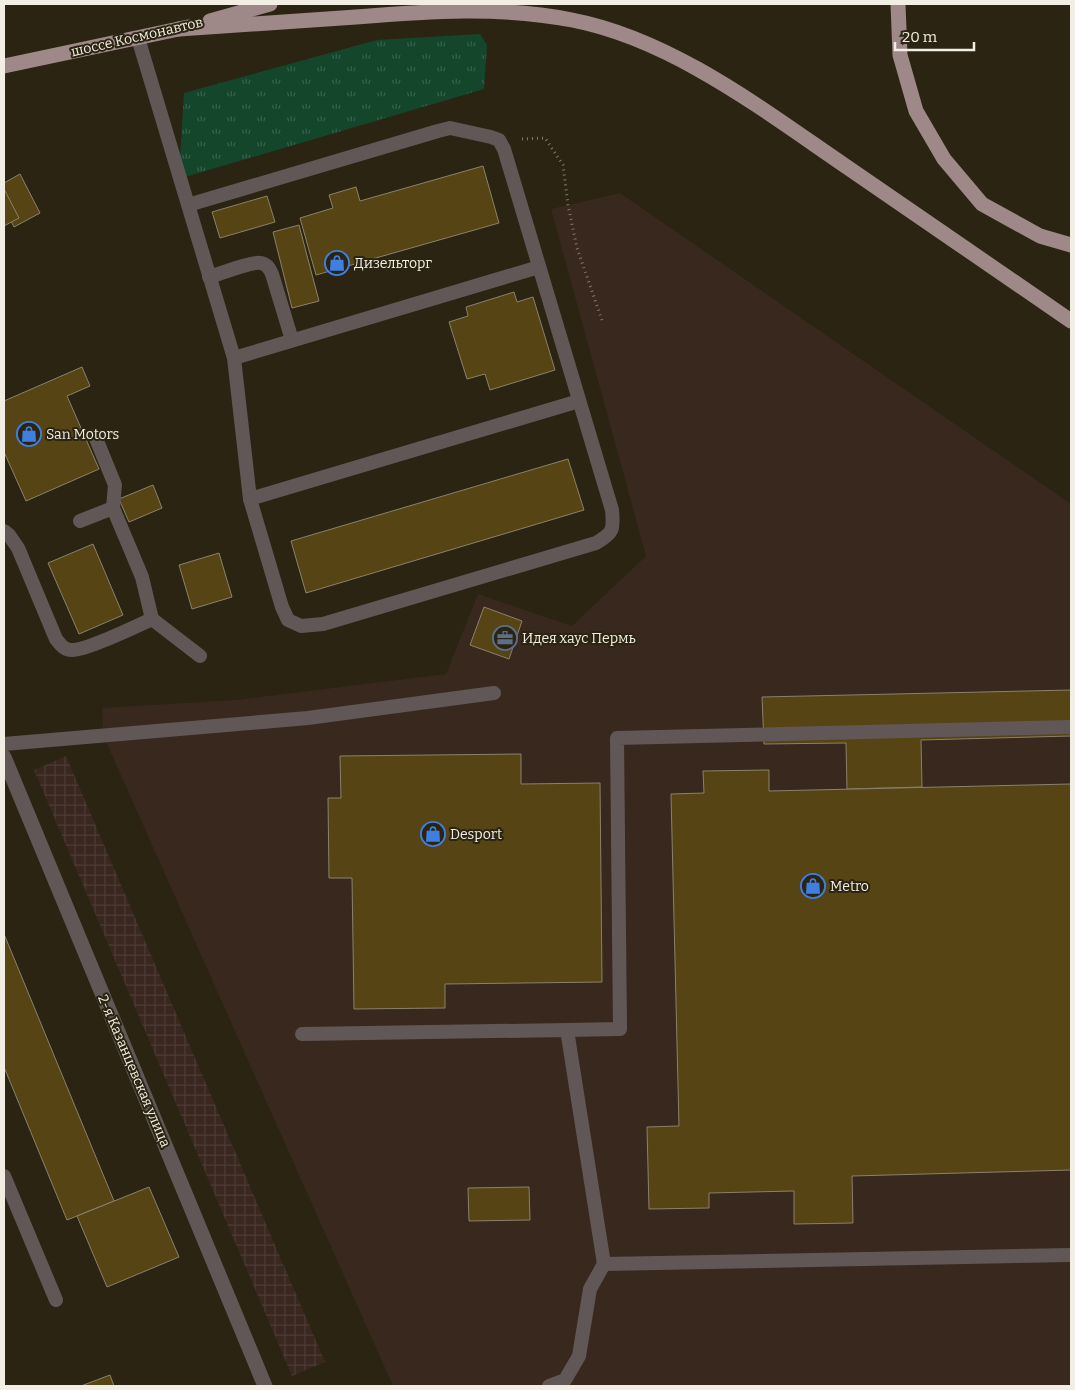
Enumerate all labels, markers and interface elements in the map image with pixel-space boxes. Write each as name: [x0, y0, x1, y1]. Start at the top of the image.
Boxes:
street label: шоссе Космонавтов: [69, 14, 205, 60]
scale bar: [895, 20, 974, 52]
text: 20 m: [902, 28, 938, 46]
shop icon: Дизельторг: [324, 250, 350, 276]
place label: Дизельторг: [354, 255, 432, 272]
shop icon: San Motors: [16, 421, 42, 447]
place label: San Motors: [46, 426, 119, 443]
office icon: Идея хаус Пермь: [492, 625, 518, 651]
place label: Идея хаус Пермь: [522, 630, 636, 647]
shop icon: Desport: [420, 821, 446, 847]
place label: Desport: [450, 826, 502, 843]
shop icon: Metro: [800, 873, 826, 899]
place label: Metro: [830, 878, 869, 895]
street label: 2-я Казанцевская улица: [94, 992, 174, 1150]

